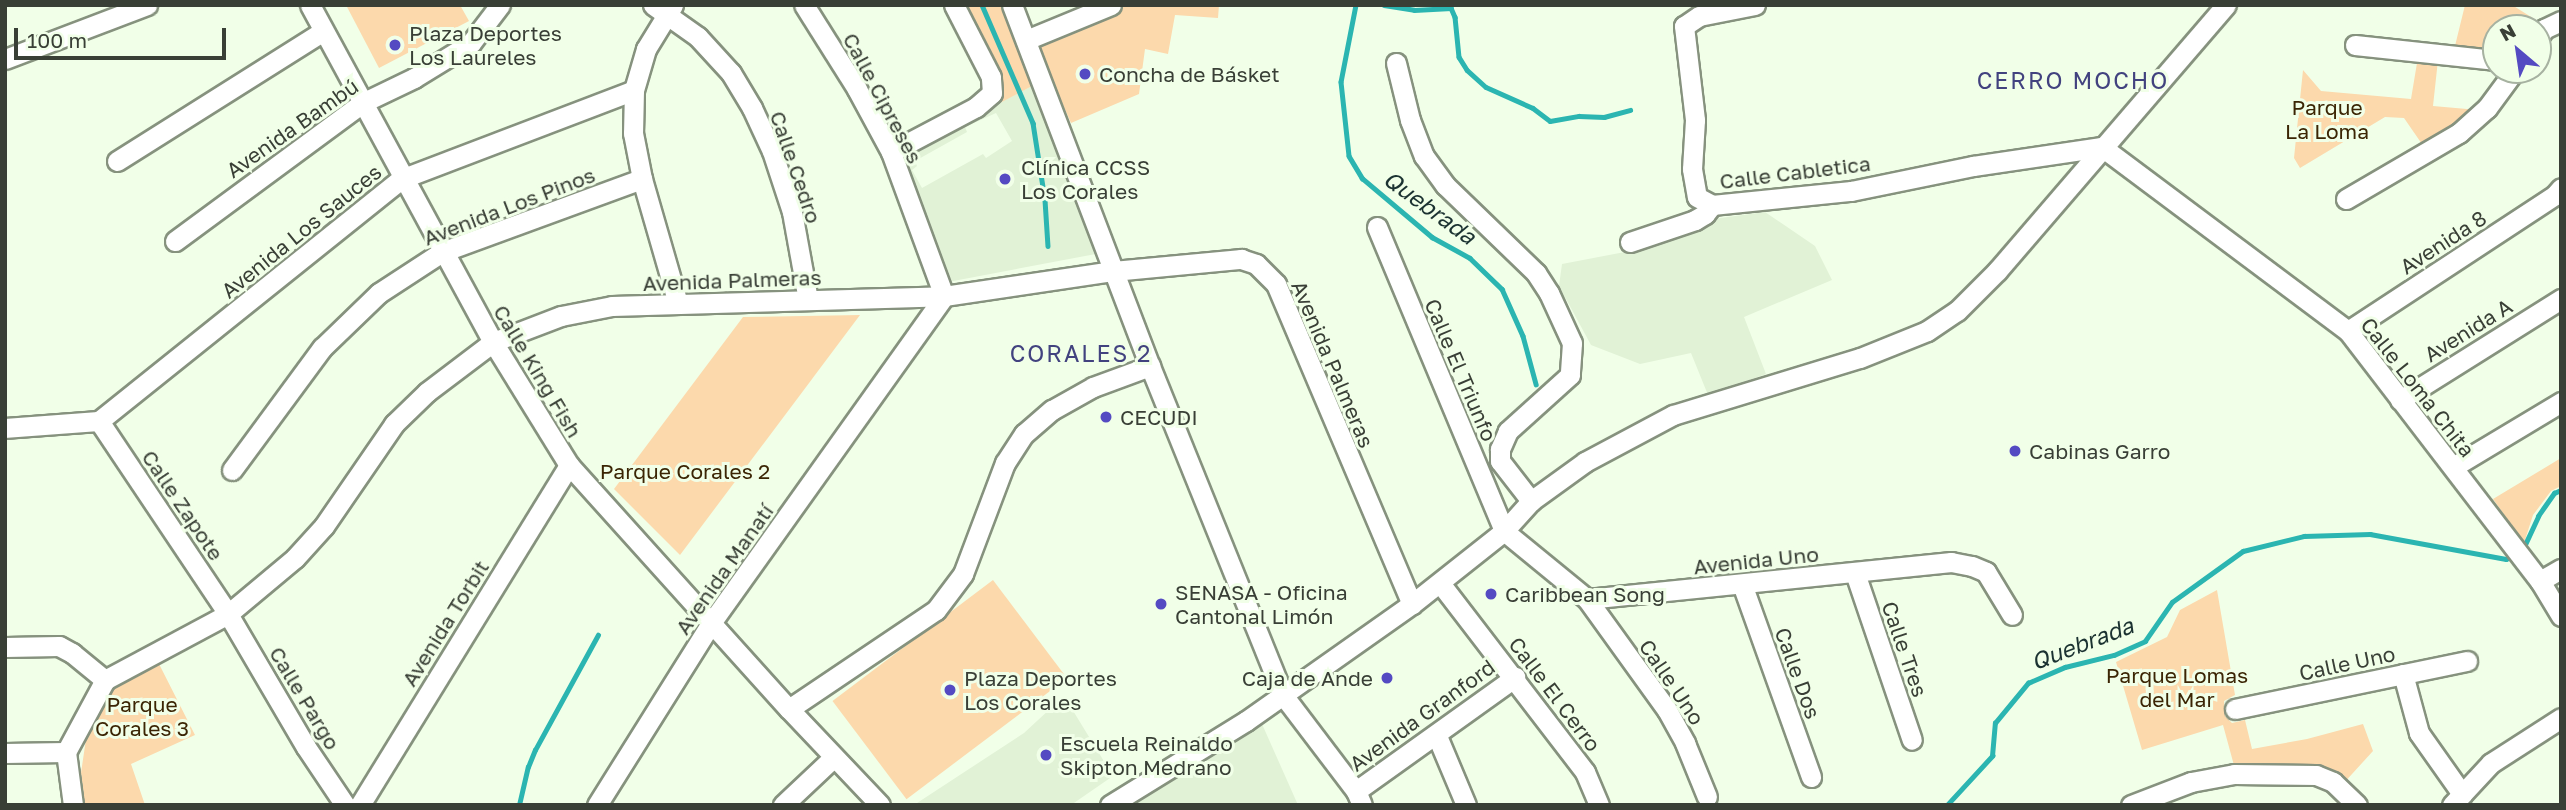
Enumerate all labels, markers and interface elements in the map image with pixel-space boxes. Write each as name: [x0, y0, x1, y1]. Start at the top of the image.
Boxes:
scale bar: [18, 14, 229, 58]
north arrow: [2482, 14, 2552, 84]
text: N: [2496, 18, 2519, 46]
place label: Plaza Deportes Los Laureles: [409, 20, 562, 70]
text: 100 m: [27, 27, 87, 53]
street label: Calle Cipreses: [838, 28, 928, 168]
marker: Plaza Deportes Los Laureles: [387, 37, 403, 53]
place label: Concha de Básket: [1099, 61, 1280, 87]
marker: Concha de Básket: [1077, 66, 1093, 82]
district label: CERRO MOCHO: [1978, 66, 2168, 94]
street label: Avenida Bambú: [221, 73, 363, 183]
park label: Parque La Loma: [2285, 94, 2369, 144]
street label: Calle Cedro: [765, 108, 827, 226]
street label: Calle Cabletica: [1718, 150, 1872, 194]
place label: Clínica CCSS Los Corales: [1021, 154, 1150, 204]
street label: Avenida Los Sauces: [216, 159, 386, 303]
street label: Avenida Los Pinos: [420, 162, 598, 250]
water label: Quebrada: [1378, 164, 1482, 250]
marker: Clínica CCSS Los Corales: [995, 169, 1015, 189]
street label: Avenida 8: [2395, 205, 2491, 279]
street label: Avenida Palmeras: [642, 264, 822, 296]
street label: Avenida Palmeras: [1286, 277, 1380, 451]
street label: Avenida A: [2419, 293, 2517, 367]
street label: Calle El Triunfo: [1420, 295, 1502, 445]
street label: Calle King Fish: [489, 300, 587, 442]
street label: Calle Loma Chita: [2356, 312, 2480, 462]
district label: CORALES 2: [1011, 339, 1151, 367]
place label: CECUDI: [1120, 404, 1198, 430]
marker: CECUDI: [1098, 409, 1114, 425]
place label: Cabinas Garro: [2029, 438, 2170, 464]
marker: Cabinas Garro: [2007, 443, 2023, 459]
street label: Calle Zapote: [137, 445, 229, 565]
park label: Parque Corales 2: [600, 458, 770, 484]
street label: Avenida Manatí: [670, 499, 778, 639]
street label: Avenida Uno: [1692, 541, 1820, 579]
street label: Avenida Torbit: [396, 555, 494, 691]
place label: SENASA - Oficina Cantonal Limón: [1175, 579, 1348, 629]
place label: Caribbean Song: [1505, 581, 1665, 607]
marker: Caribbean Song: [1483, 586, 1499, 602]
marker: SENASA - Oficina Cantonal Limón: [1153, 596, 1169, 612]
street label: Calle Tres: [1877, 598, 1933, 700]
water label: Quebrada: [2027, 611, 2137, 675]
street label: Calle Dos: [1770, 624, 1826, 722]
street label: Calle El Cerro: [1504, 632, 1606, 756]
street label: Calle Uno: [1634, 634, 1710, 730]
street label: Calle Uno: [2297, 641, 2397, 685]
street label: Calle Pargo: [264, 642, 346, 754]
street label: Avenida Granford: [1344, 654, 1500, 776]
park label: Parque Lomas del Mar: [2106, 662, 2248, 712]
place label: Plaza Deportes Los Corales: [964, 665, 1117, 715]
place label: Caja de Ande: [1242, 665, 1373, 691]
marker: Caja de Ande: [1379, 670, 1395, 686]
marker: Plaza Deportes Los Corales: [942, 682, 958, 698]
park label: Parque Corales 3: [95, 691, 189, 741]
place label: Escuela Reinaldo Skipton Medrano: [1060, 730, 1233, 780]
marker: Escuela Reinaldo Skipton Medrano: [1038, 747, 1054, 763]

